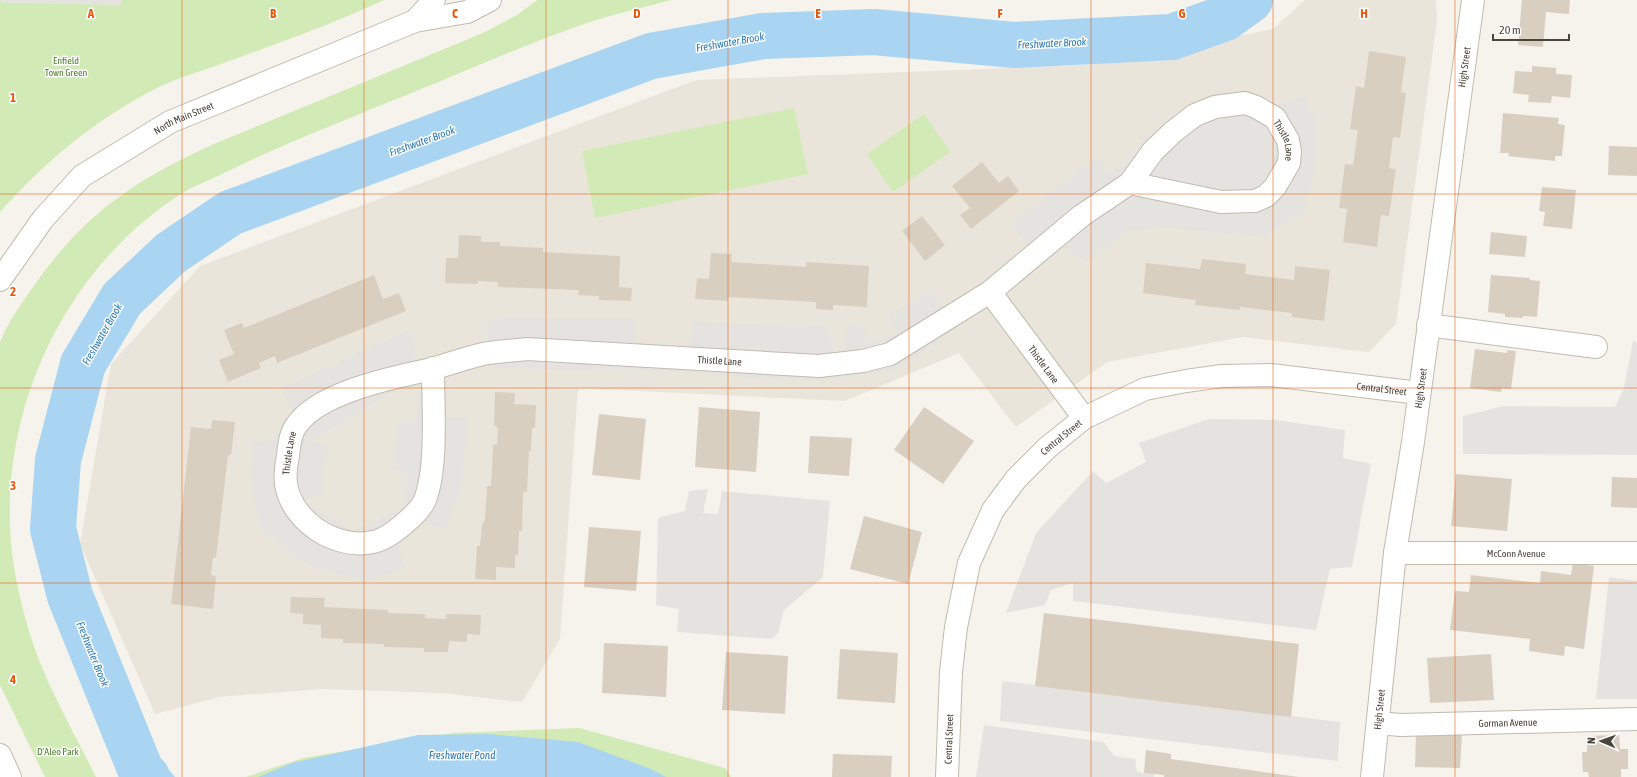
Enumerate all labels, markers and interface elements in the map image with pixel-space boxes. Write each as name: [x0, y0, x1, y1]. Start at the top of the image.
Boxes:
text: A: [87, 6, 95, 21]
text: B: [270, 6, 277, 21]
text: C: [452, 6, 458, 21]
text: D: [633, 6, 641, 21]
text: E: [815, 6, 821, 21]
text: F: [997, 6, 1003, 21]
text: G: [1179, 6, 1186, 21]
text: H: [1360, 6, 1368, 21]
scale bar: [1493, 16, 1569, 42]
text: 20 m: [1499, 23, 1521, 37]
water label: Freshwater Brook: [695, 30, 765, 54]
water label: Freshwater Brook: [1017, 35, 1087, 51]
street label: High Street: [1456, 46, 1473, 88]
park label: Enfield Town Green: [45, 55, 88, 78]
text: 1: [10, 90, 16, 105]
street label: North Main Street: [152, 100, 215, 137]
street label: Thistle Lane: [1271, 118, 1295, 162]
water label: Freshwater Brook: [388, 124, 457, 158]
text: 2: [10, 284, 16, 299]
water label: Freshwater Brook: [80, 301, 125, 367]
street label: Thistle Lane: [1026, 343, 1061, 386]
street label: Thistle Lane: [697, 354, 742, 368]
street label: High Street: [1413, 367, 1429, 409]
street label: Central Street: [1356, 380, 1407, 397]
street label: Central Street: [1038, 417, 1084, 457]
street label: Thistle Lane: [281, 429, 299, 475]
text: 3: [10, 478, 16, 493]
street label: McConn Avenue: [1487, 548, 1546, 559]
water label: Freshwater Brook: [75, 620, 112, 688]
text: 4: [9, 672, 16, 687]
street label: High Street: [1372, 689, 1387, 730]
street label: Central Street: [942, 714, 955, 764]
street label: Gorman Avenue: [1478, 717, 1538, 729]
north arrow: [1581, 721, 1621, 761]
text: N: [1585, 737, 1597, 744]
park label: D'Aleo Park: [37, 746, 80, 757]
water label: Freshwater Pond: [429, 749, 495, 761]

